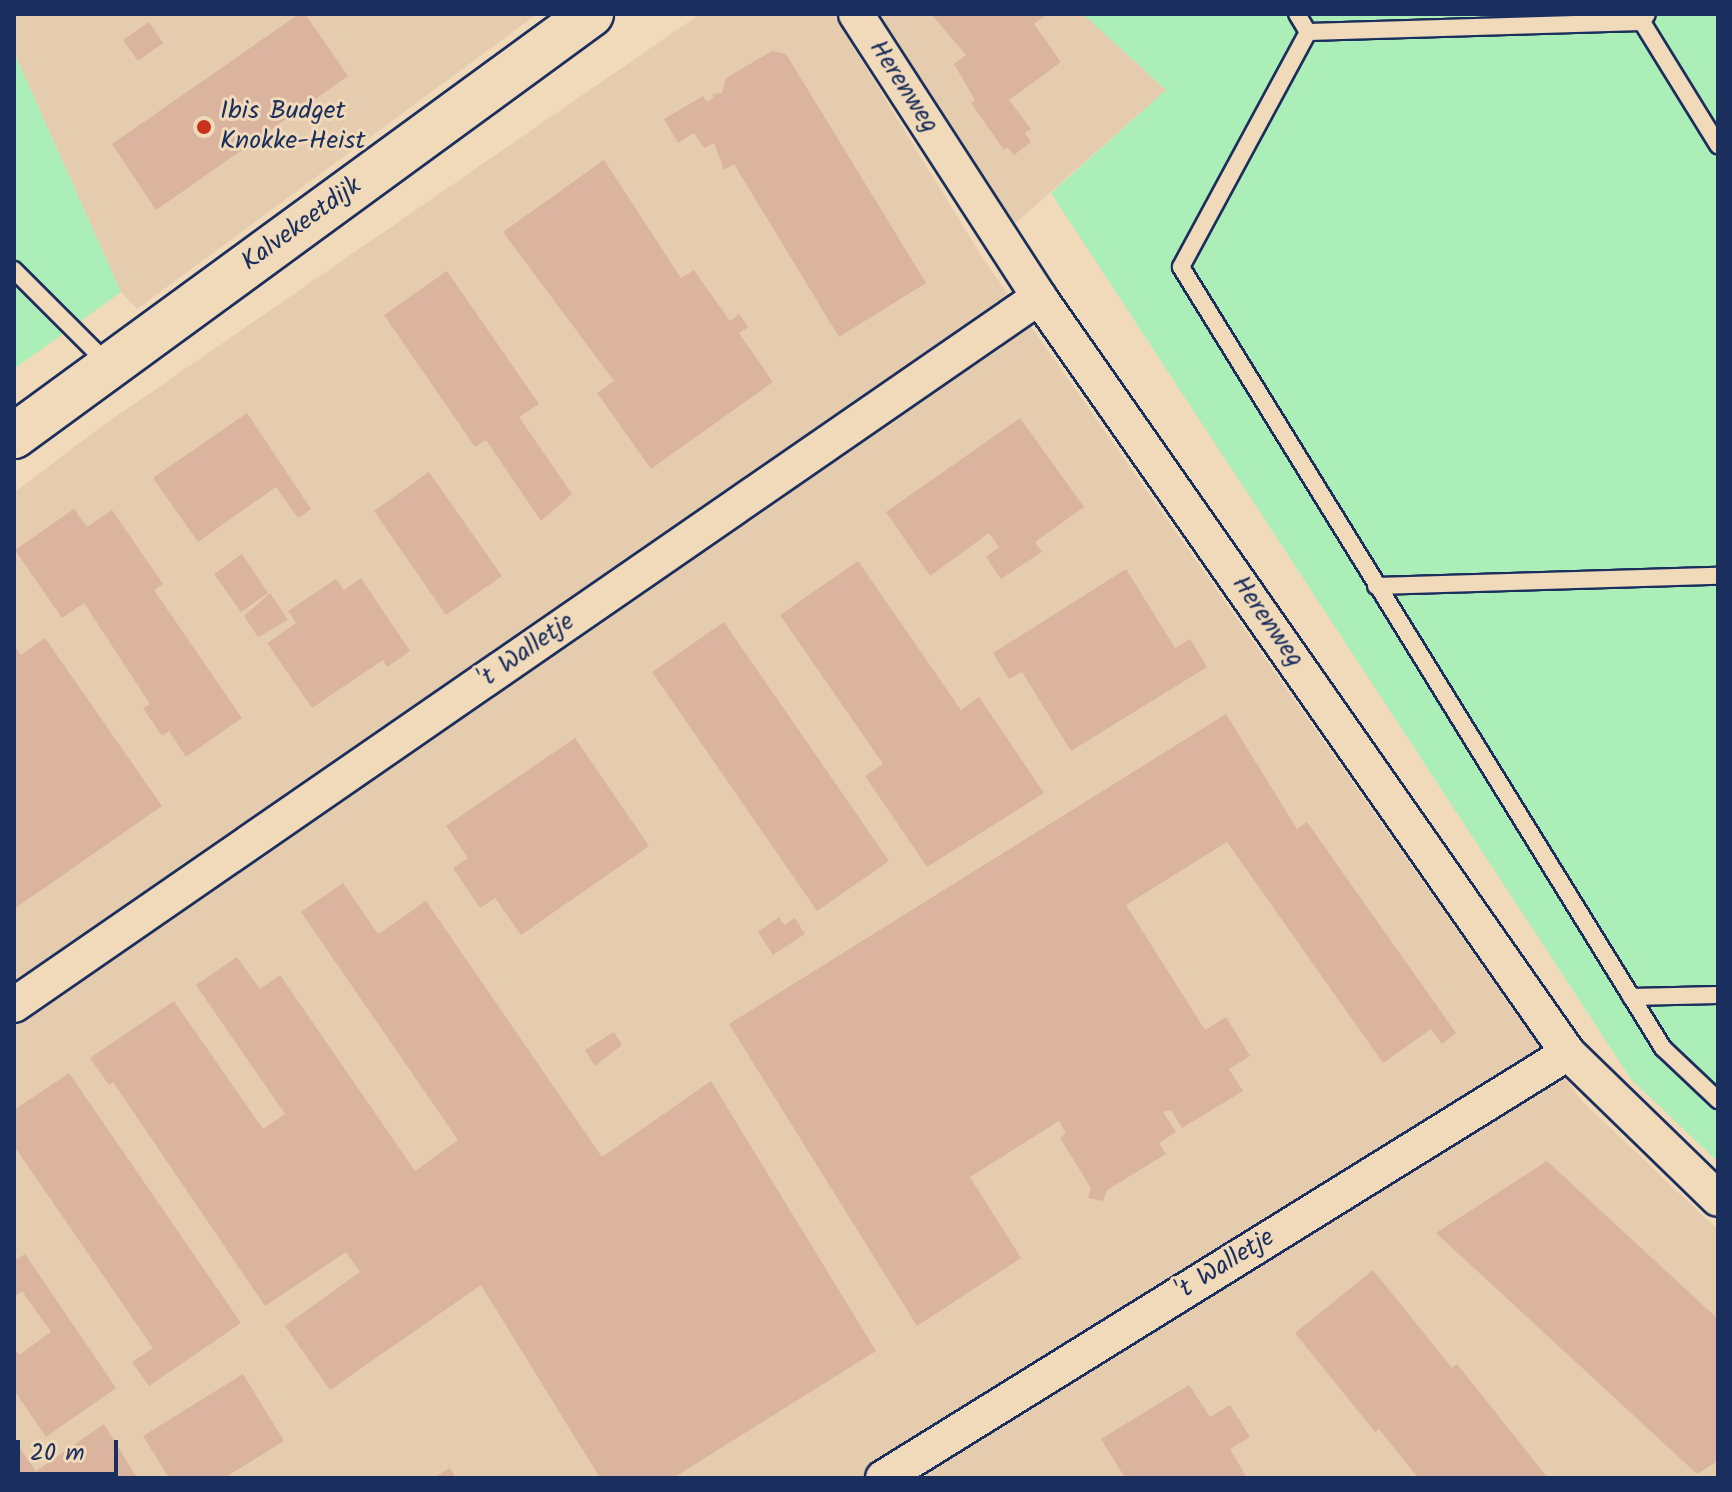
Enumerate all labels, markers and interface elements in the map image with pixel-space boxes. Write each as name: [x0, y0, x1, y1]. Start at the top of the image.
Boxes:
street label: Herenweg: [861, 35, 945, 139]
place label: Ibis Budget Knokke-Heist: [220, 96, 365, 158]
marker: Ibis Budget Knokke-Heist: [195, 118, 213, 136]
street label: Kalvekeetdijk: [236, 171, 368, 279]
street label: Herenweg: [1224, 570, 1310, 674]
street label: 't Walletje: [473, 607, 581, 695]
street label: 't Walletje: [1171, 1223, 1281, 1307]
scale bar: [20, 1424, 122, 1474]
text: 20 m: [30, 1434, 85, 1473]

